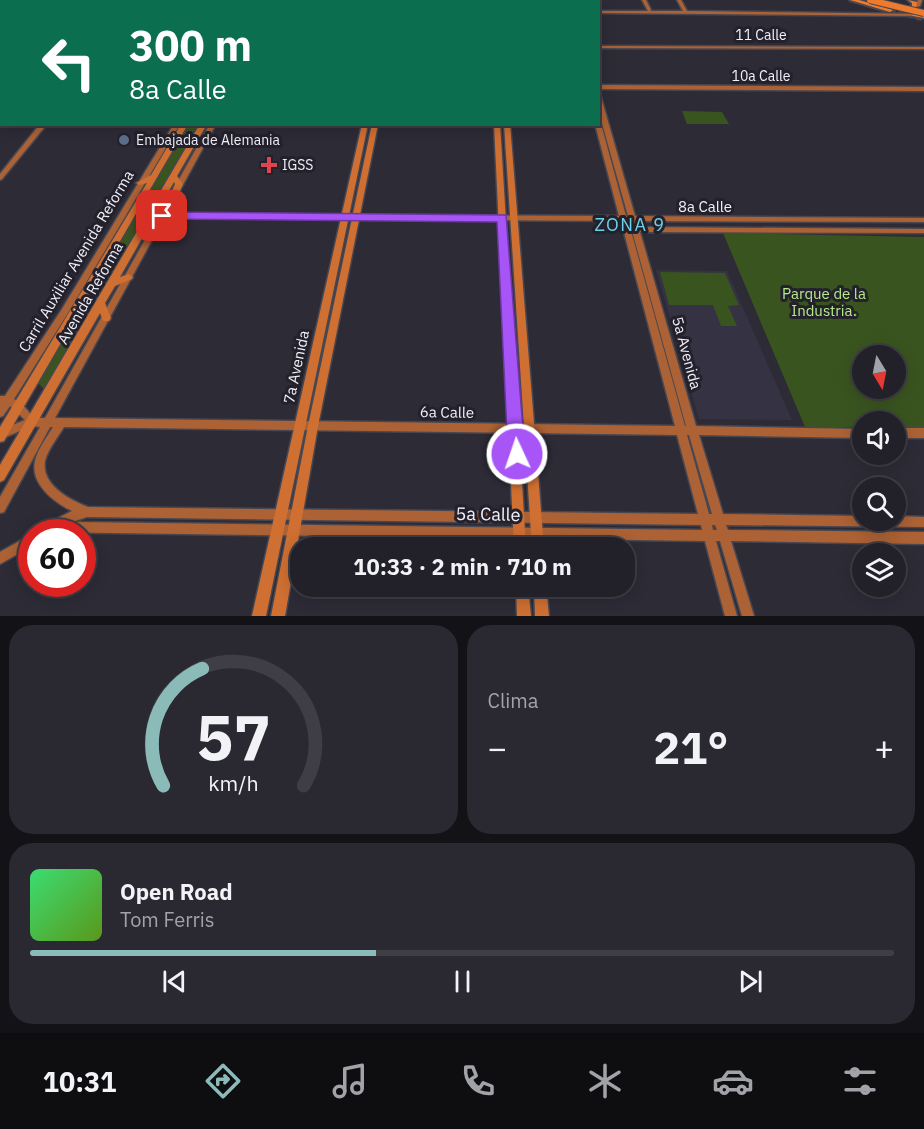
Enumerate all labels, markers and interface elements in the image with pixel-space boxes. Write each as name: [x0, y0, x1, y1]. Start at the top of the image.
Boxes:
text: 300 m: [129, 18, 252, 73]
icon: left: [30, 24, 108, 102]
street label: 11 Calle: [735, 26, 787, 44]
street label: 10a Calle: [732, 67, 791, 85]
text: 8a Calle: [129, 71, 227, 106]
place label: Embajada de Alemania: [136, 131, 281, 149]
marker: Embajada de Alemania: [117, 133, 131, 147]
marker: IGSS: [260, 156, 278, 174]
place label: IGSS: [282, 156, 313, 174]
street label: Carril Auxiliar Avenida Reforma: [15, 167, 137, 355]
pin: [136, 190, 187, 241]
street label: 8a Calle: [678, 197, 732, 216]
icon: arrive: [145, 199, 178, 232]
district label: ZONA 9: [594, 213, 666, 236]
street label: Avenida Reforma: [54, 239, 126, 347]
park label: Parque de la Industria.: [782, 284, 866, 320]
street label: 5a Avenida: [668, 315, 706, 391]
street label: 7a Avenida: [279, 329, 313, 405]
north arrow: [852, 345, 906, 399]
map controls: [852, 345, 906, 597]
street label: 6a Calle: [420, 402, 474, 422]
button: sound: [852, 411, 906, 465]
position arrow: [485, 422, 549, 486]
button: search: [852, 477, 906, 531]
street label: 5a Calle: [455, 502, 521, 526]
speed limit sign: 60: [18, 519, 96, 597]
button: layers: [852, 543, 906, 597]
text: 10:33 · 2 min · 710 m: [353, 552, 572, 581]
text: Clima: [488, 687, 539, 714]
text: 57: [196, 696, 271, 777]
text: 21°: [653, 718, 728, 776]
text: −: [488, 726, 507, 769]
text: +: [874, 726, 894, 769]
text: km/h: [208, 770, 258, 798]
text: Open Road: [120, 877, 233, 906]
text: Tom Ferris: [120, 906, 215, 933]
icon: previous: [158, 965, 191, 998]
icon: pause: [446, 965, 479, 998]
icon: next: [734, 965, 767, 998]
icon: directions: [202, 1060, 244, 1102]
icon: music: [329, 1060, 371, 1102]
icon: phone: [457, 1060, 499, 1102]
icon: climate: [584, 1060, 626, 1102]
icon: car: [712, 1060, 754, 1102]
icon: filters: [839, 1060, 881, 1102]
text: 10:31: [43, 1064, 116, 1099]

